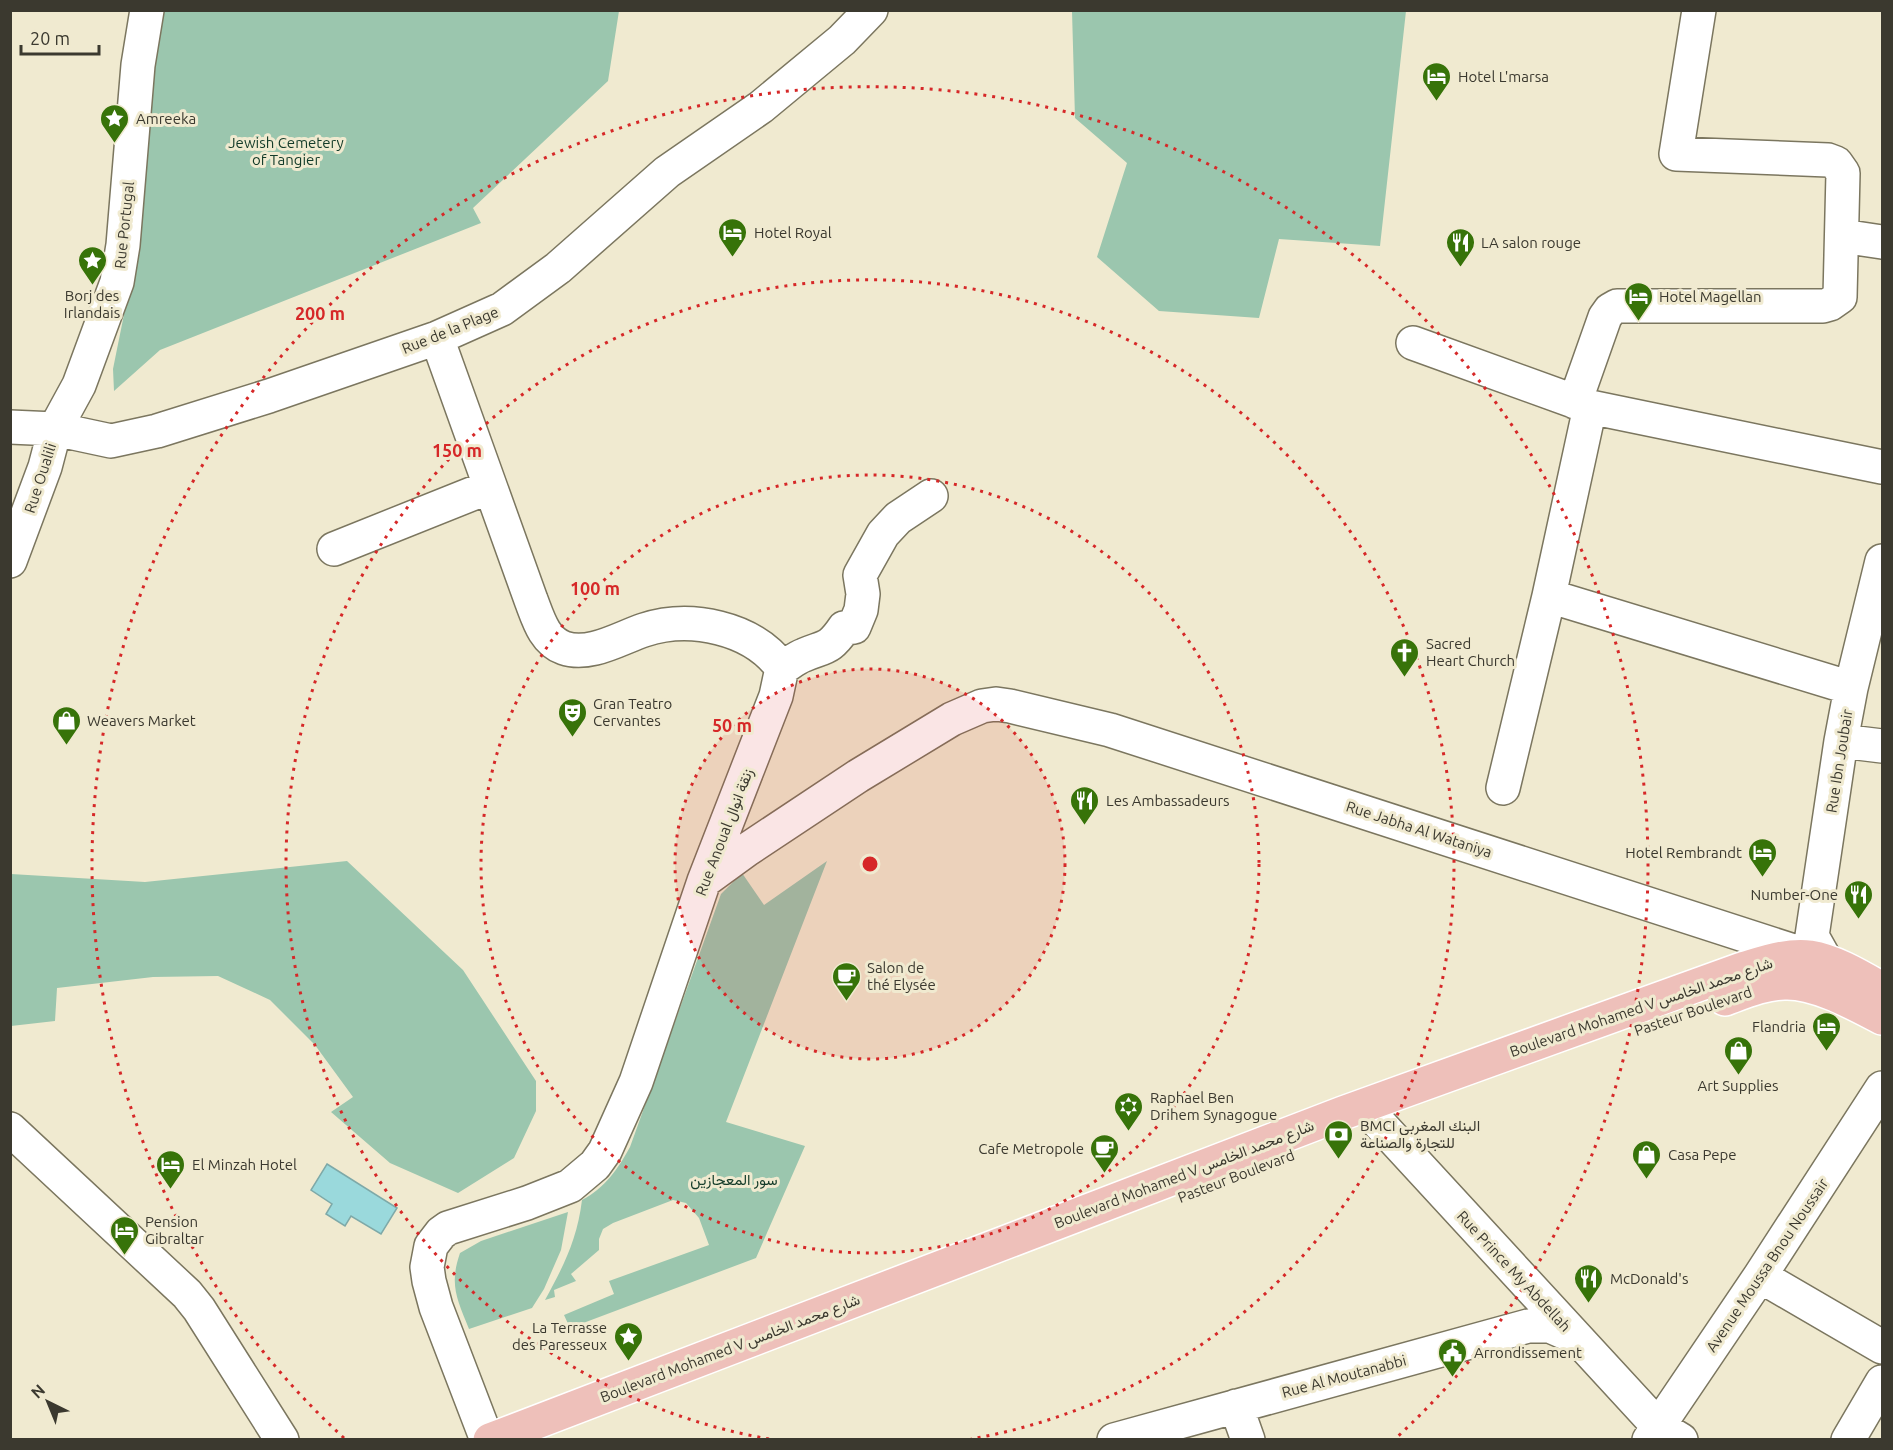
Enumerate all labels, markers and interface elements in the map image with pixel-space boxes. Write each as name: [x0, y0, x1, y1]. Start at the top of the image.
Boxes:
scale bar: [21, 18, 99, 56]
text: 20 m: [30, 28, 70, 48]
hotel icon: Hotel L'marsa: [1421, 60, 1453, 102]
place label: Hotel L'marsa: [1458, 68, 1549, 85]
place icon: Amreeka: [99, 102, 131, 144]
place label: Amreeka: [136, 110, 196, 127]
park label: Jewish Cemetery of Tangier: [228, 134, 344, 168]
street label: Rue Portugal: [111, 180, 137, 269]
hotel icon: Hotel Royal: [717, 216, 749, 258]
place label: Hotel Royal: [754, 224, 832, 241]
restaurant icon: LA salon rouge: [1444, 226, 1476, 268]
place label: LA salon rouge: [1481, 234, 1581, 251]
place icon: Borj des Irlandais: [76, 244, 108, 286]
hotel icon: Hotel Magellan: [1622, 280, 1654, 322]
place label: Borj des Irlandais: [64, 287, 120, 321]
place label: Hotel Magellan: [1659, 288, 1762, 305]
text: 200 m: [295, 303, 345, 323]
street label: Rue de la Plage: [399, 303, 501, 357]
text: 150 m: [432, 440, 482, 460]
street label: Rue Oualili: [21, 441, 59, 515]
text: 100 m: [570, 578, 620, 598]
place label: Sacred Heart Church: [1426, 635, 1515, 669]
church icon: Sacred Heart Church: [1389, 636, 1421, 678]
place label: Gran Teatro Cervantes: [593, 695, 672, 729]
theatre icon: Gran Teatro Cervantes: [556, 696, 588, 738]
shop icon: Weavers Market: [50, 704, 82, 746]
street label: Rue Ibn Joubair: [1822, 708, 1856, 814]
place label: Weavers Market: [87, 712, 196, 729]
text: 50 m: [712, 715, 752, 735]
street label: Rue Anoual زنقة انوال: [692, 766, 757, 898]
restaurant icon: Les Ambassadeurs: [1069, 784, 1101, 826]
place label: Les Ambassadeurs: [1106, 792, 1230, 809]
street label: Rue Jabha Al Wataniya: [1344, 797, 1494, 861]
hotel icon: Hotel Rembrandt: [1747, 836, 1779, 878]
place label: Hotel Rembrandt: [1625, 844, 1742, 861]
centre of rings: [860, 854, 880, 874]
restaurant icon: Number-One: [1843, 878, 1875, 920]
place label: Number-One: [1750, 886, 1838, 903]
street label: Boulevard Mohamed V شارع محمد الخامس: [1507, 954, 1776, 1063]
place label: Salon de thé Elysée: [867, 959, 936, 993]
cafe icon: Salon de thé Elysée: [830, 960, 862, 1002]
street label: Pasteur Boulevard: [1632, 983, 1754, 1039]
hotel icon: Flandria: [1811, 1010, 1843, 1052]
place label: Flandria: [1752, 1018, 1806, 1035]
shop icon: Art Supplies: [1722, 1034, 1754, 1076]
place label: Art Supplies: [1697, 1077, 1779, 1094]
place label: Raphael Ben Drihem Synagogue: [1150, 1089, 1277, 1123]
synagogue icon: Raphael Ben Drihem Synagogue: [1113, 1090, 1145, 1132]
street label: Boulevard Mohamed V شارع محمد الخامس: [1052, 1116, 1317, 1234]
place label: BMCI البنك المغربي للتجارة والصناعة: [1360, 1117, 1480, 1152]
bank icon: BMCI البنك المغربي للتجارة والصناعة: [1323, 1118, 1355, 1160]
cafe icon: Cafe Metropole: [1089, 1132, 1121, 1174]
shop icon: Casa Pepe: [1631, 1138, 1663, 1180]
place label: Cafe Metropole: [978, 1140, 1084, 1157]
street label: Pasteur Boulevard: [1175, 1146, 1297, 1206]
place label: Casa Pepe: [1668, 1146, 1737, 1163]
hotel icon: El Minzah Hotel: [155, 1148, 187, 1190]
place label: El Minzah Hotel: [192, 1156, 297, 1173]
park label: سور المعجازين: [690, 1171, 778, 1190]
street label: Avenue Moussa Bnou Noussair: [1702, 1175, 1832, 1355]
street label: Rue Prince My Abdellah: [1454, 1207, 1574, 1335]
place label: Pension Gibraltar: [145, 1213, 204, 1247]
hotel icon: Pension Gibraltar: [108, 1214, 140, 1256]
restaurant icon: McDonald's: [1573, 1262, 1605, 1304]
place label: McDonald's: [1610, 1270, 1688, 1287]
street label: Boulevard Mohamed V شارع محمد الخامس: [598, 1290, 863, 1408]
place label: La Terrasse des Paresseux: [512, 1319, 607, 1353]
place icon: La Terrasse des Paresseux: [612, 1320, 644, 1362]
public building icon: Arrondissement: [1437, 1336, 1469, 1378]
place label: Arrondissement: [1474, 1344, 1582, 1361]
street label: Rue Al Moutanabbi: [1280, 1351, 1408, 1401]
north arrow: [18, 1372, 78, 1432]
text: N: [27, 1380, 48, 1402]

